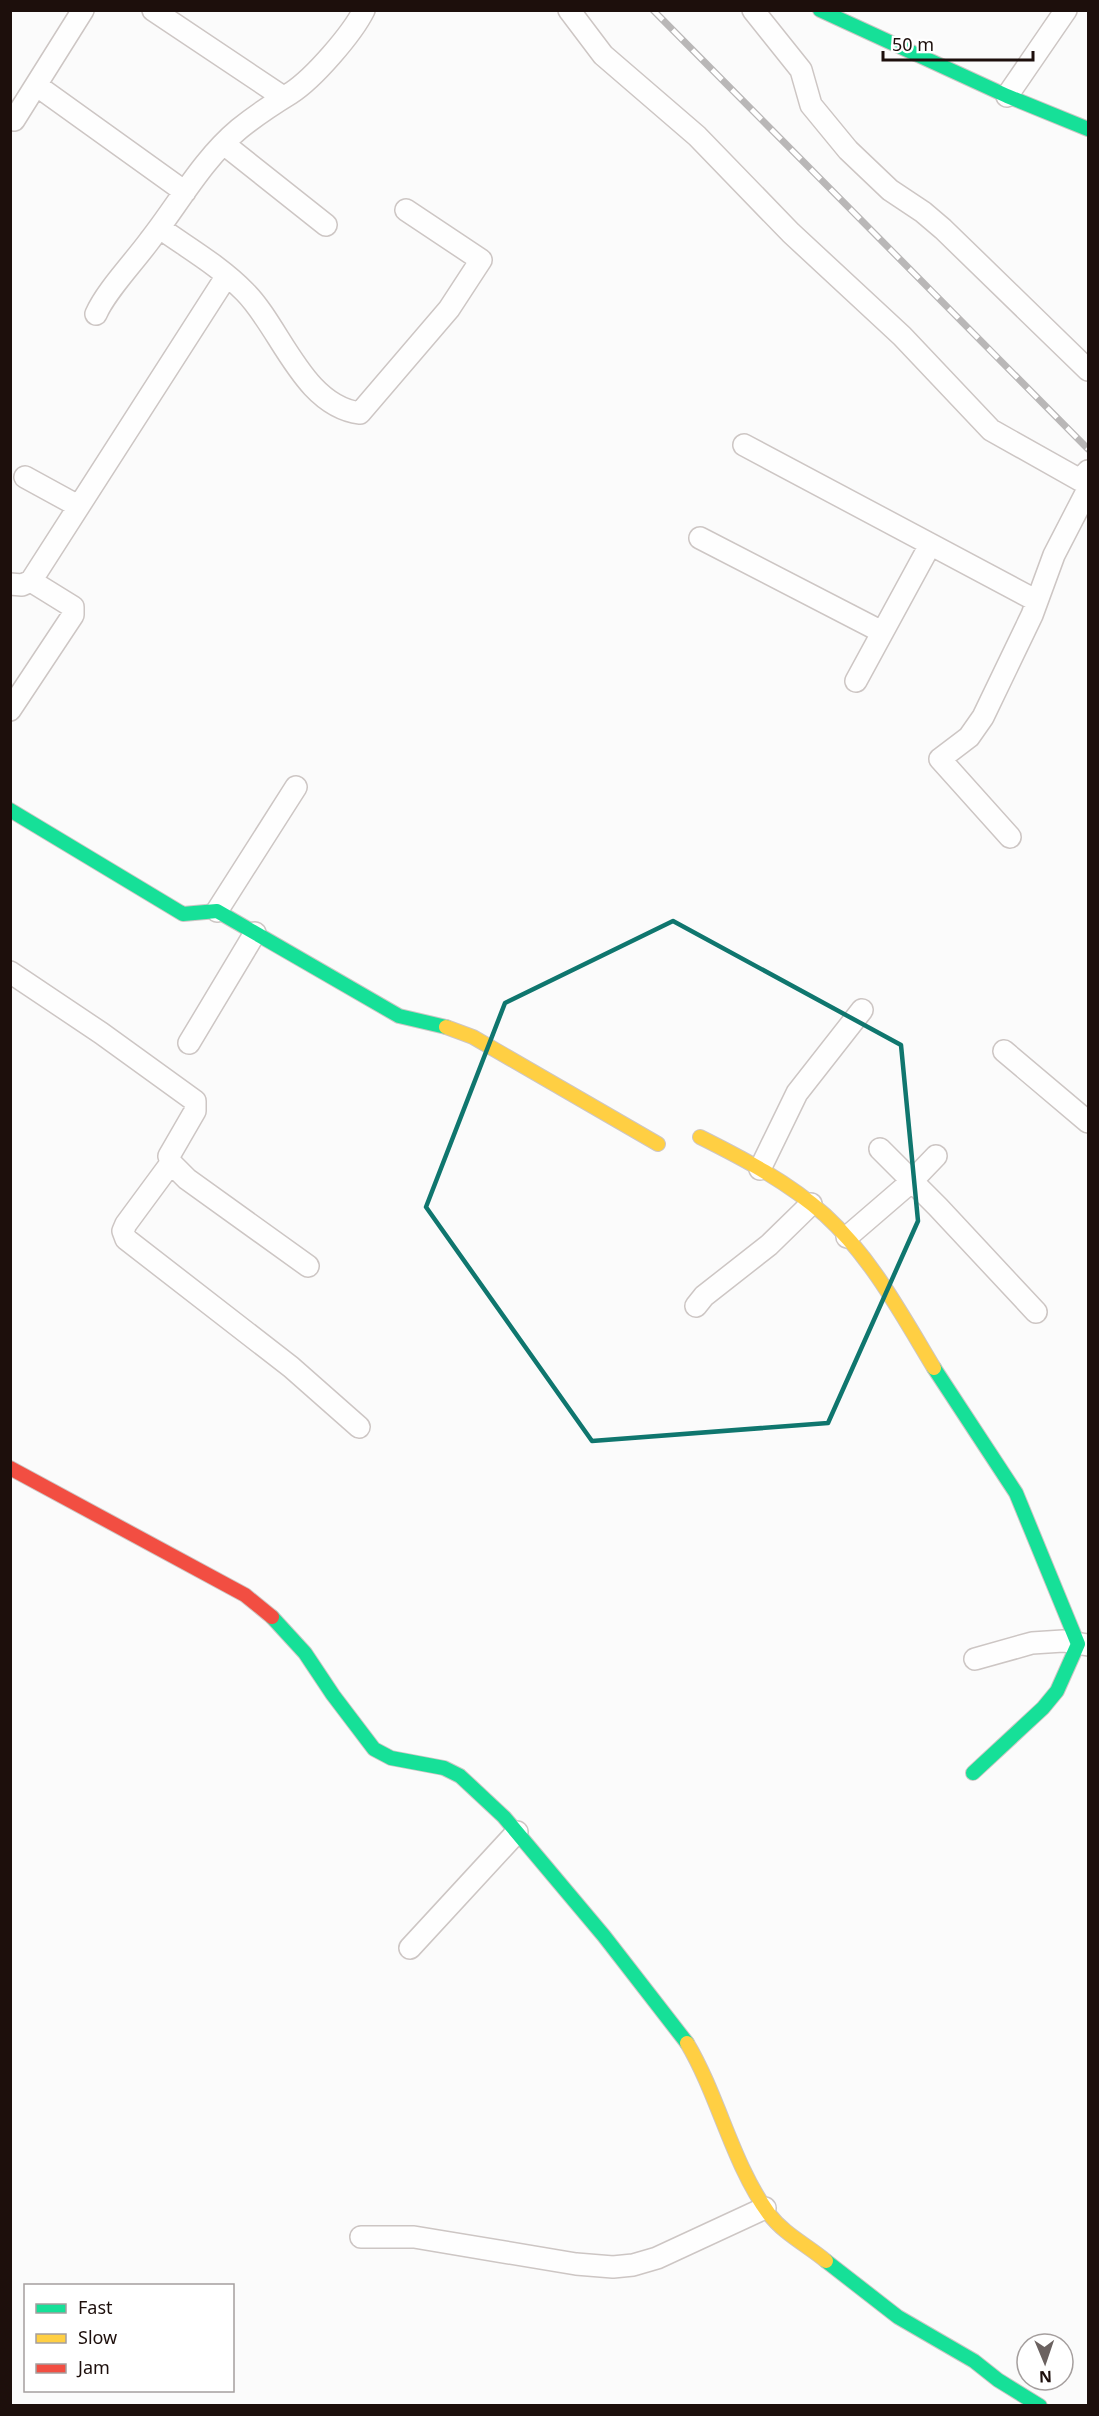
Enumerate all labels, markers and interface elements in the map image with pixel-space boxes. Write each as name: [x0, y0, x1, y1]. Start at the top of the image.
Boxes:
scale bar: [883, 24, 1033, 62]
text: 50 m: [892, 32, 934, 56]
legend: [24, 2284, 234, 2392]
text: Fast: [78, 2295, 113, 2319]
text: Slow: [78, 2325, 117, 2349]
north arrow: [1015, 2332, 1075, 2392]
text: Jam: [76, 2355, 110, 2379]
text: N: [1039, 2366, 1052, 2388]

